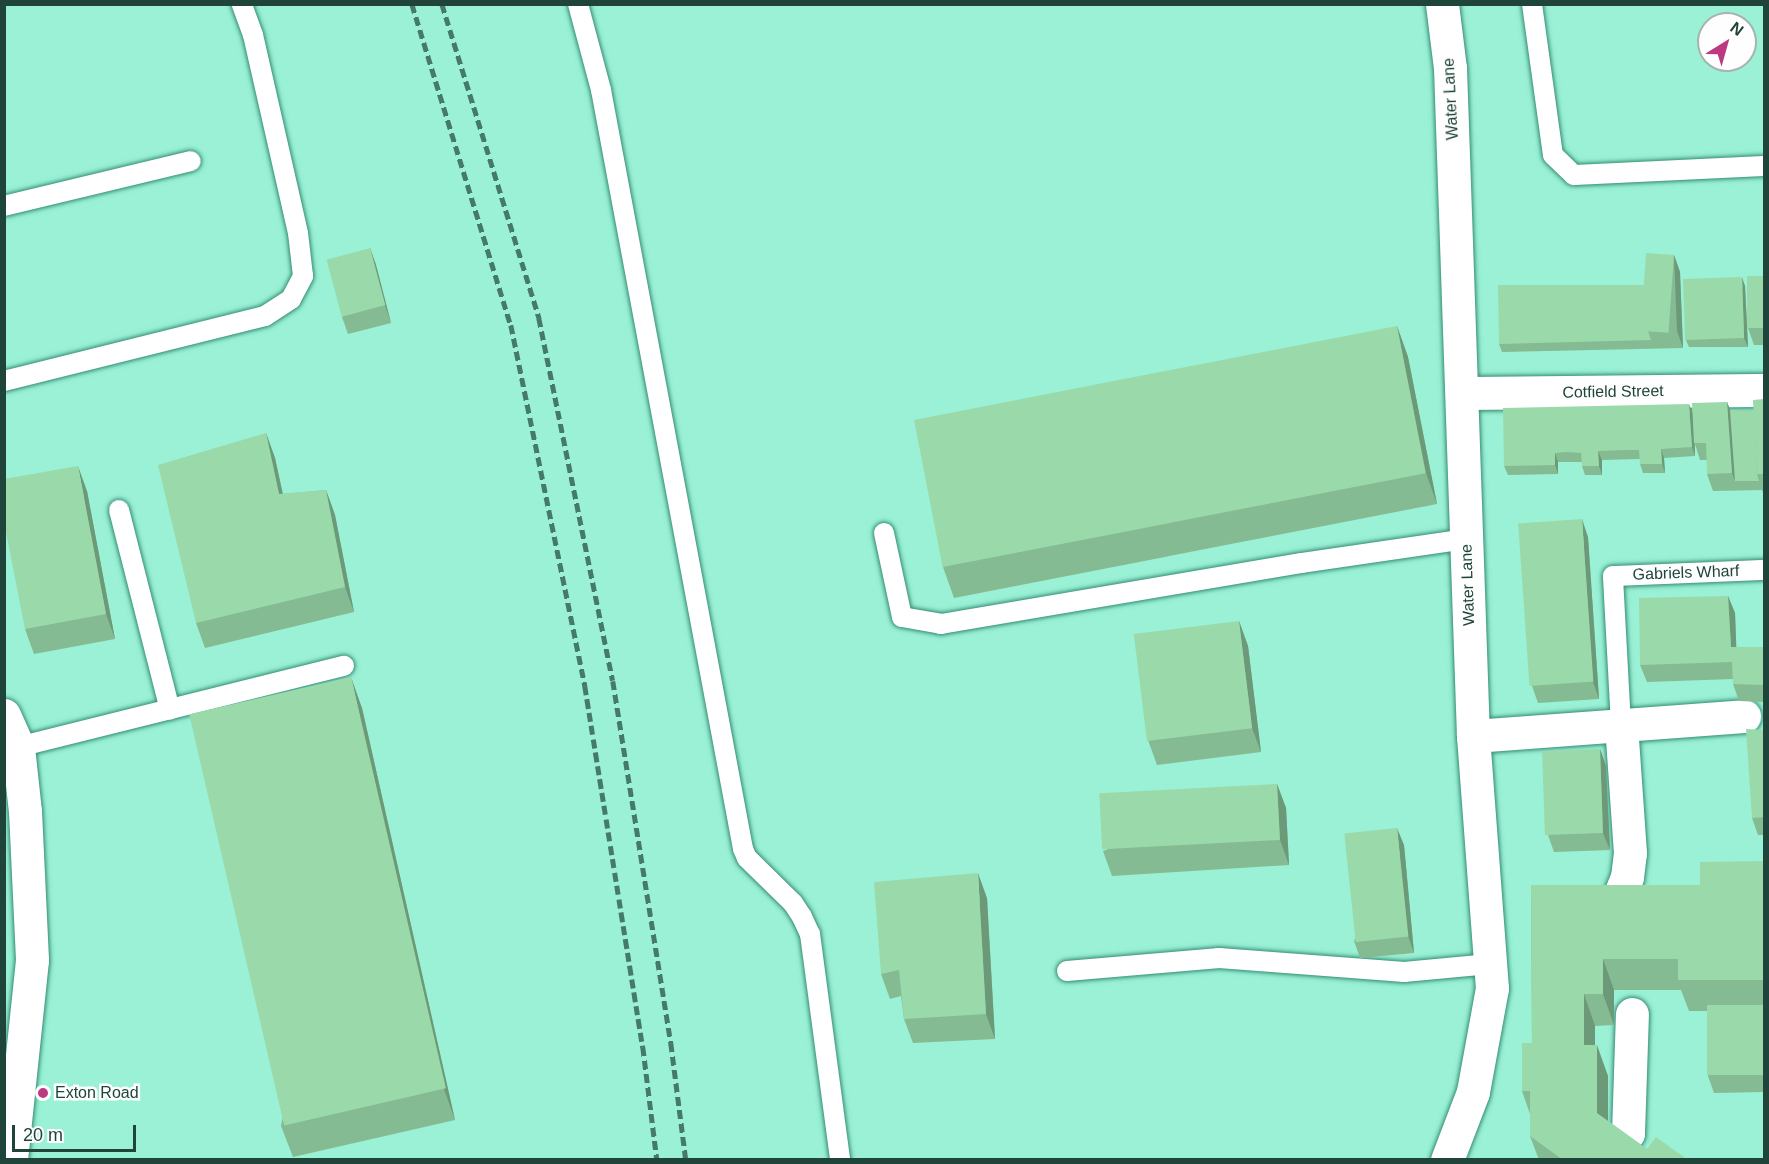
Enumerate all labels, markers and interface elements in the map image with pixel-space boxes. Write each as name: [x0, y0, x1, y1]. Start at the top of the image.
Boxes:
north arrow: [1697, 12, 1757, 72]
text: N: [1727, 19, 1747, 39]
street label: Water Lane: [1439, 57, 1463, 141]
street label: Cotfield Street: [1562, 382, 1664, 402]
street label: Water Lane: [1457, 544, 1479, 626]
street label: Gabriels Wharf: [1632, 562, 1740, 584]
place label: Exton Road: [55, 1083, 139, 1103]
marker: Exton Road: [36, 1086, 50, 1100]
scale bar: [15, 1113, 140, 1151]
text: 20 m: [23, 1125, 63, 1145]

